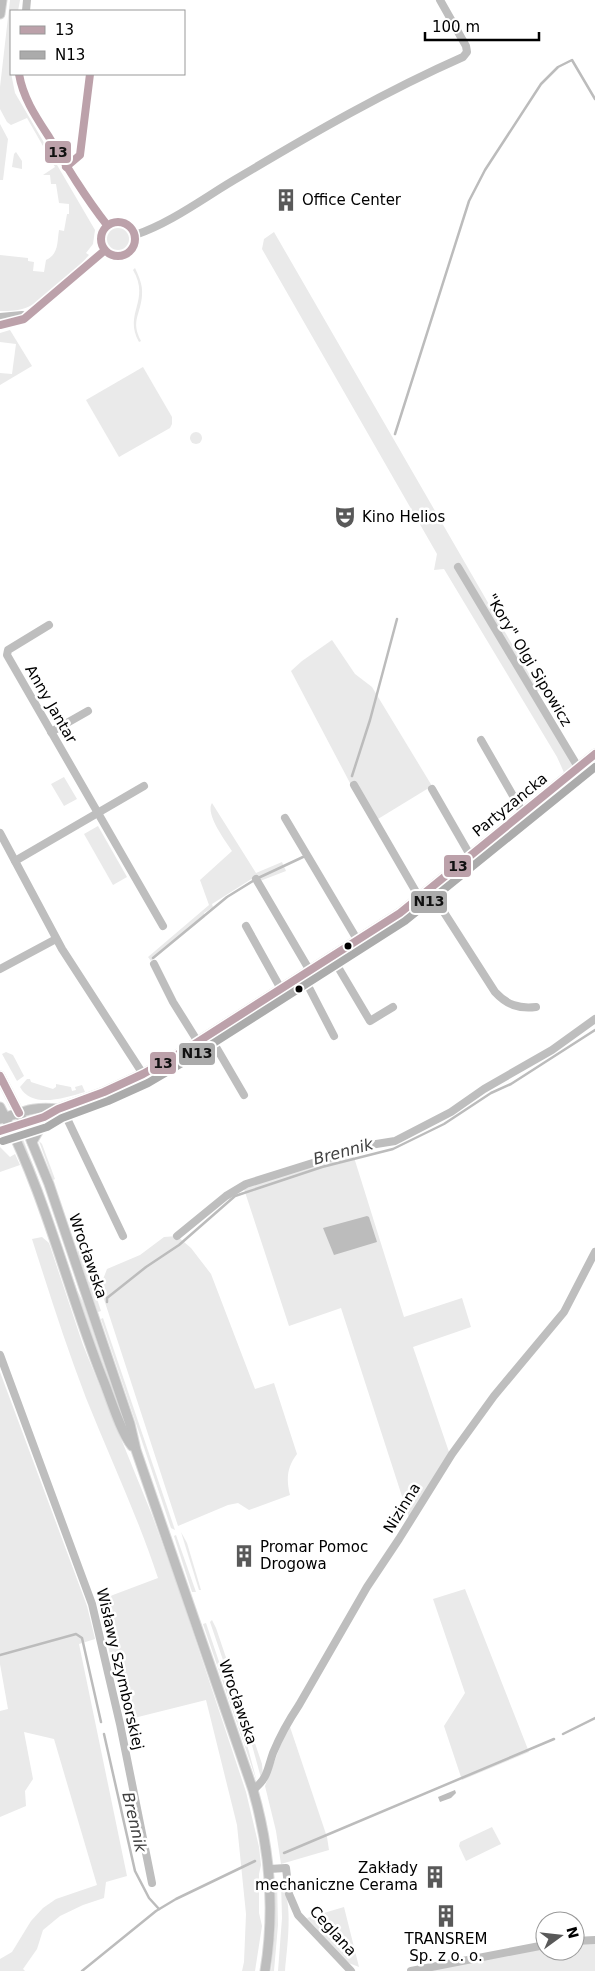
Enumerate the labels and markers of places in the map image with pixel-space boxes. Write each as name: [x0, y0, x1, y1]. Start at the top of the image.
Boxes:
building icon: Office Center: [273, 187, 299, 213]
place label: Office Center: [302, 191, 402, 209]
theatre icon: Kino Helios: [332, 504, 358, 530]
place label: Kino Helios: [362, 508, 445, 526]
unlabelled marker: [343, 941, 353, 951]
unlabelled marker: [294, 984, 304, 994]
place label: Promar Pomoc Drogowa: [260, 1538, 368, 1573]
building icon: Promar Pomoc Drogowa: [231, 1543, 257, 1569]
place label: Zakłady mechaniczne Cerama: [255, 1859, 418, 1894]
building icon: Zakłady mechaniczne Cerama: [422, 1864, 448, 1890]
building icon: TRANSREM Sp. z o. o.: [433, 1903, 459, 1929]
place label: TRANSREM Sp. z o. o.: [404, 1930, 487, 1965]

